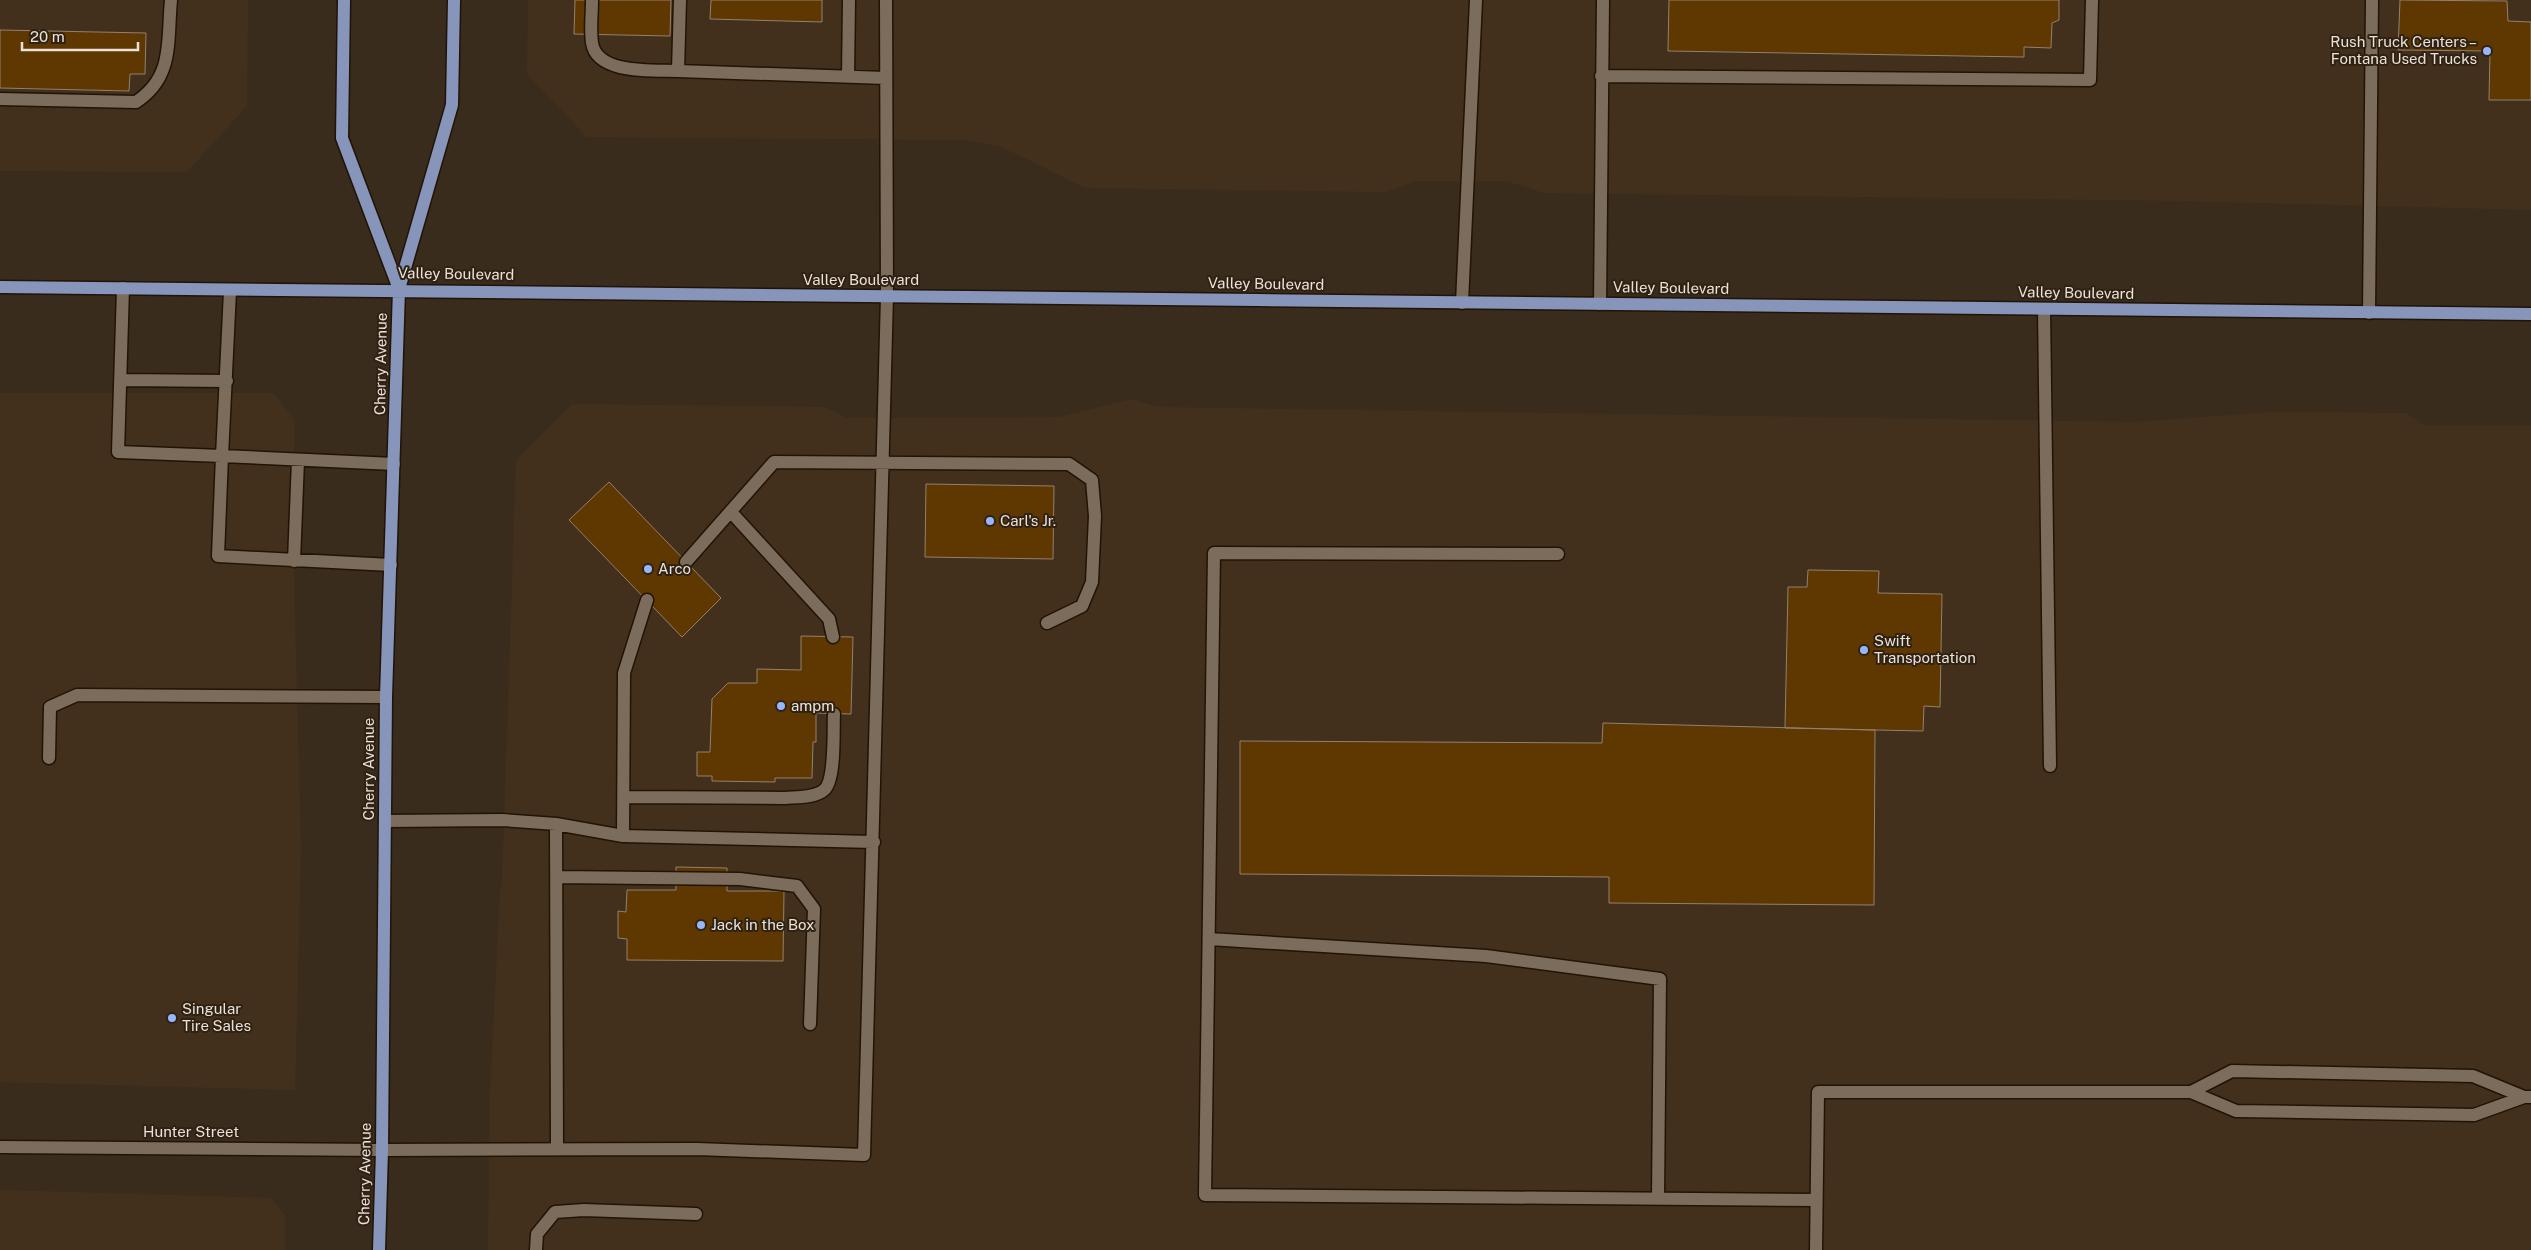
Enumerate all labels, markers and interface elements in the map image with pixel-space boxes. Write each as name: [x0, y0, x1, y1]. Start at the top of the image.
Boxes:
scale bar: [22, 20, 139, 52]
text: 20 m: [30, 28, 65, 45]
place label: Rush Truck Centers – Fontana Used Trucks: [2330, 33, 2477, 67]
marker: Rush Truck Centers – Fontana Used Trucks: [2481, 45, 2493, 57]
street label: Valley Boulevard: [398, 264, 514, 283]
street label: Valley Boulevard: [803, 271, 919, 288]
street label: Valley Boulevard: [1208, 274, 1324, 293]
street label: Valley Boulevard: [1613, 278, 1729, 297]
street label: Valley Boulevard: [2018, 283, 2134, 302]
street label: Cherry Avenue: [371, 313, 390, 415]
place label: Carl's Jr.: [1000, 512, 1056, 529]
marker: Carl's Jr.: [984, 515, 996, 527]
place label: Arco: [658, 560, 691, 577]
marker: Arco: [642, 563, 654, 575]
place label: Swift Transportation: [1874, 632, 1976, 666]
marker: Swift Transportation: [1858, 644, 1870, 656]
place label: ampm: [791, 697, 834, 714]
marker: ampm: [775, 700, 787, 712]
street label: Cherry Avenue: [360, 718, 377, 820]
place label: Jack in the Box: [711, 916, 814, 933]
marker: Jack in the Box: [695, 919, 707, 931]
place label: Singular Tire Sales: [182, 1000, 251, 1034]
marker: Singular Tire Sales: [166, 1012, 178, 1024]
street label: Hunter Street: [143, 1123, 239, 1140]
street label: Cherry Avenue: [355, 1123, 374, 1225]

